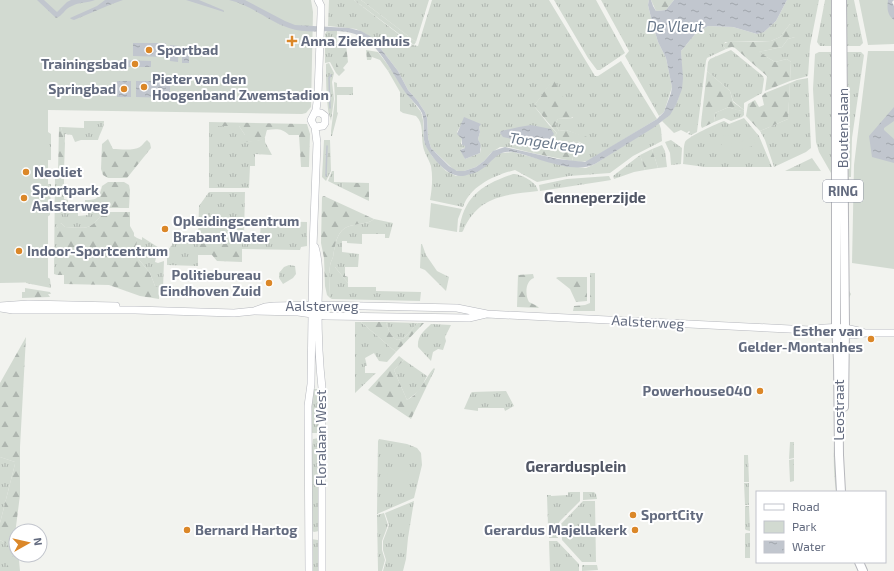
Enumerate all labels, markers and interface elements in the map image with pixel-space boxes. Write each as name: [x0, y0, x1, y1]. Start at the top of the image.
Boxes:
water label: De Vleut: [647, 17, 704, 35]
place label: Anna Ziekenhuis: [301, 32, 410, 49]
marker: Anna Ziekenhuis: [286, 35, 298, 47]
place label: Sportbad: [157, 41, 218, 58]
marker: Sportbad: [144, 45, 154, 55]
place label: Trainingsbad: [41, 55, 127, 72]
marker: Trainingsbad: [130, 59, 140, 69]
place label: Pieter van den Hoogenband Zwemstadion: [152, 70, 329, 103]
place label: Springbad: [48, 80, 116, 97]
marker: Pieter van den Hoogenband Zwemstadion: [139, 82, 149, 92]
marker: Springbad: [119, 84, 129, 94]
street label: Boutenslaan: [834, 88, 851, 168]
water label: Tongelreep: [508, 128, 586, 156]
place label: Neoliet: [34, 163, 83, 180]
marker: Neoliet: [21, 167, 31, 177]
road number: RING: [823, 180, 863, 202]
place label: Sportpark Aalsterweg: [32, 181, 109, 214]
district label: Genneperzijde: [544, 188, 646, 206]
marker: Sportpark Aalsterweg: [19, 193, 29, 203]
place label: Opleidingscentrum Brabant Water: [173, 212, 299, 245]
marker: Opleidingscentrum Brabant Water: [160, 224, 170, 234]
place label: Indoor-Sportcentrum: [27, 242, 168, 259]
marker: Indoor-Sportcentrum: [14, 246, 24, 256]
place label: Politiebureau Eindhoven Zuid: [160, 266, 261, 299]
marker: Politiebureau Eindhoven Zuid: [264, 278, 274, 288]
street label: Aalsterweg: [286, 297, 359, 314]
street label: Aalsterweg: [611, 311, 685, 332]
place label: Esther van Gelder-Montanhes: [738, 322, 863, 355]
marker: Esther van Gelder-Montanhes: [866, 334, 876, 344]
street label: Leostraat: [830, 379, 847, 441]
place label: Powerhouse040: [643, 382, 752, 399]
marker: Powerhouse040: [755, 386, 765, 396]
street label: Floralaan West: [312, 390, 329, 486]
district label: Gerardusplein: [526, 457, 626, 475]
legend: [756, 491, 886, 563]
text: Road: [792, 499, 820, 513]
place label: SportCity: [641, 506, 703, 523]
marker: SportCity: [628, 510, 638, 520]
text: Park: [792, 519, 817, 533]
place label: Bernard Hartog: [195, 521, 297, 538]
place label: Gerardus Majellakerk: [484, 521, 627, 538]
north arrow: [8, 523, 48, 563]
marker: Bernard Hartog: [182, 525, 192, 535]
marker: Gerardus Majellakerk: [630, 525, 640, 535]
text: N: [31, 537, 45, 546]
text: Water: [792, 539, 826, 553]

